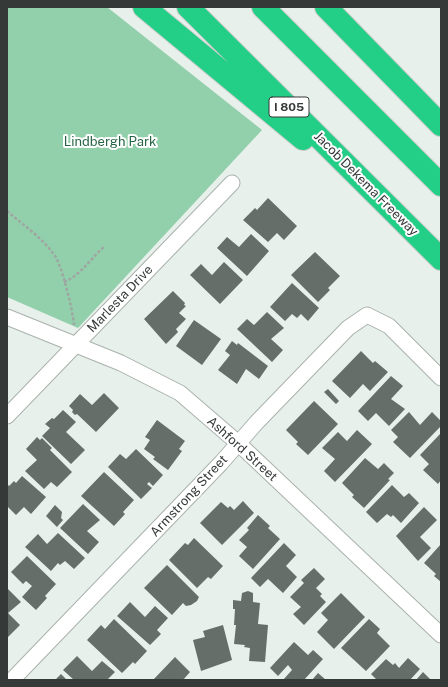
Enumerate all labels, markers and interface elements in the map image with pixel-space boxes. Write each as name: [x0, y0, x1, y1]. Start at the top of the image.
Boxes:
road number: I 805: [269, 97, 309, 117]
street label: Jacob Dekema Freeway: [311, 129, 421, 239]
park label: Lindbergh Park: [64, 134, 156, 150]
street label: Marlesta Drive: [84, 262, 156, 336]
street label: Ashford Street: [204, 413, 280, 485]
street label: Armstrong Street: [147, 452, 231, 540]

